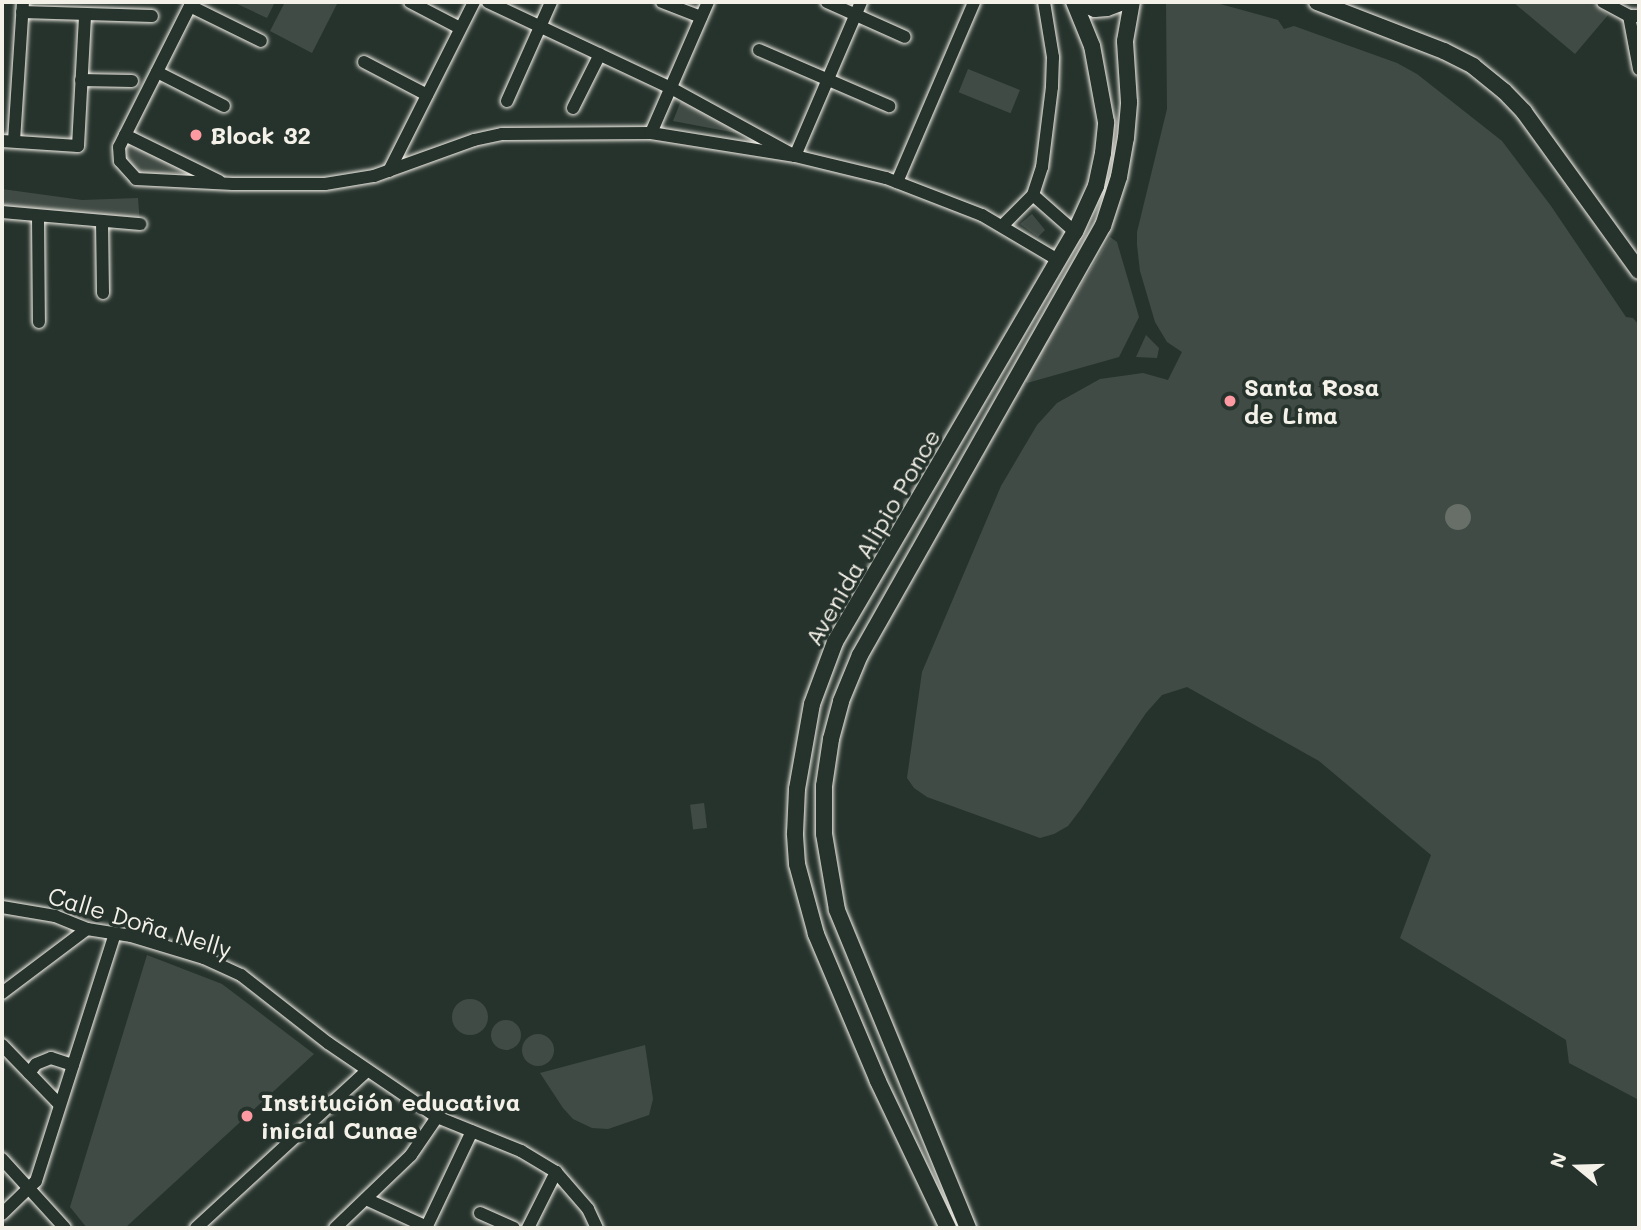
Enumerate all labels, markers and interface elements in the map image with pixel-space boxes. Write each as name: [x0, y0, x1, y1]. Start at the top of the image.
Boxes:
place label: Block 32: [210, 121, 311, 149]
marker: Block 32: [188, 127, 204, 143]
place label: Santa Rosa de Lima: [1244, 373, 1380, 429]
marker: Santa Rosa de Lima: [1222, 393, 1238, 409]
street label: Avenida Alipio Ponce: [798, 424, 946, 650]
street label: Calle Doña Nelly: [45, 880, 235, 964]
place label: Institución educativa inicial Cunae: [261, 1088, 521, 1144]
marker: Institución educativa inicial Cunae: [239, 1108, 255, 1124]
north arrow: [1543, 1132, 1613, 1202]
text: N: [1544, 1149, 1572, 1171]

